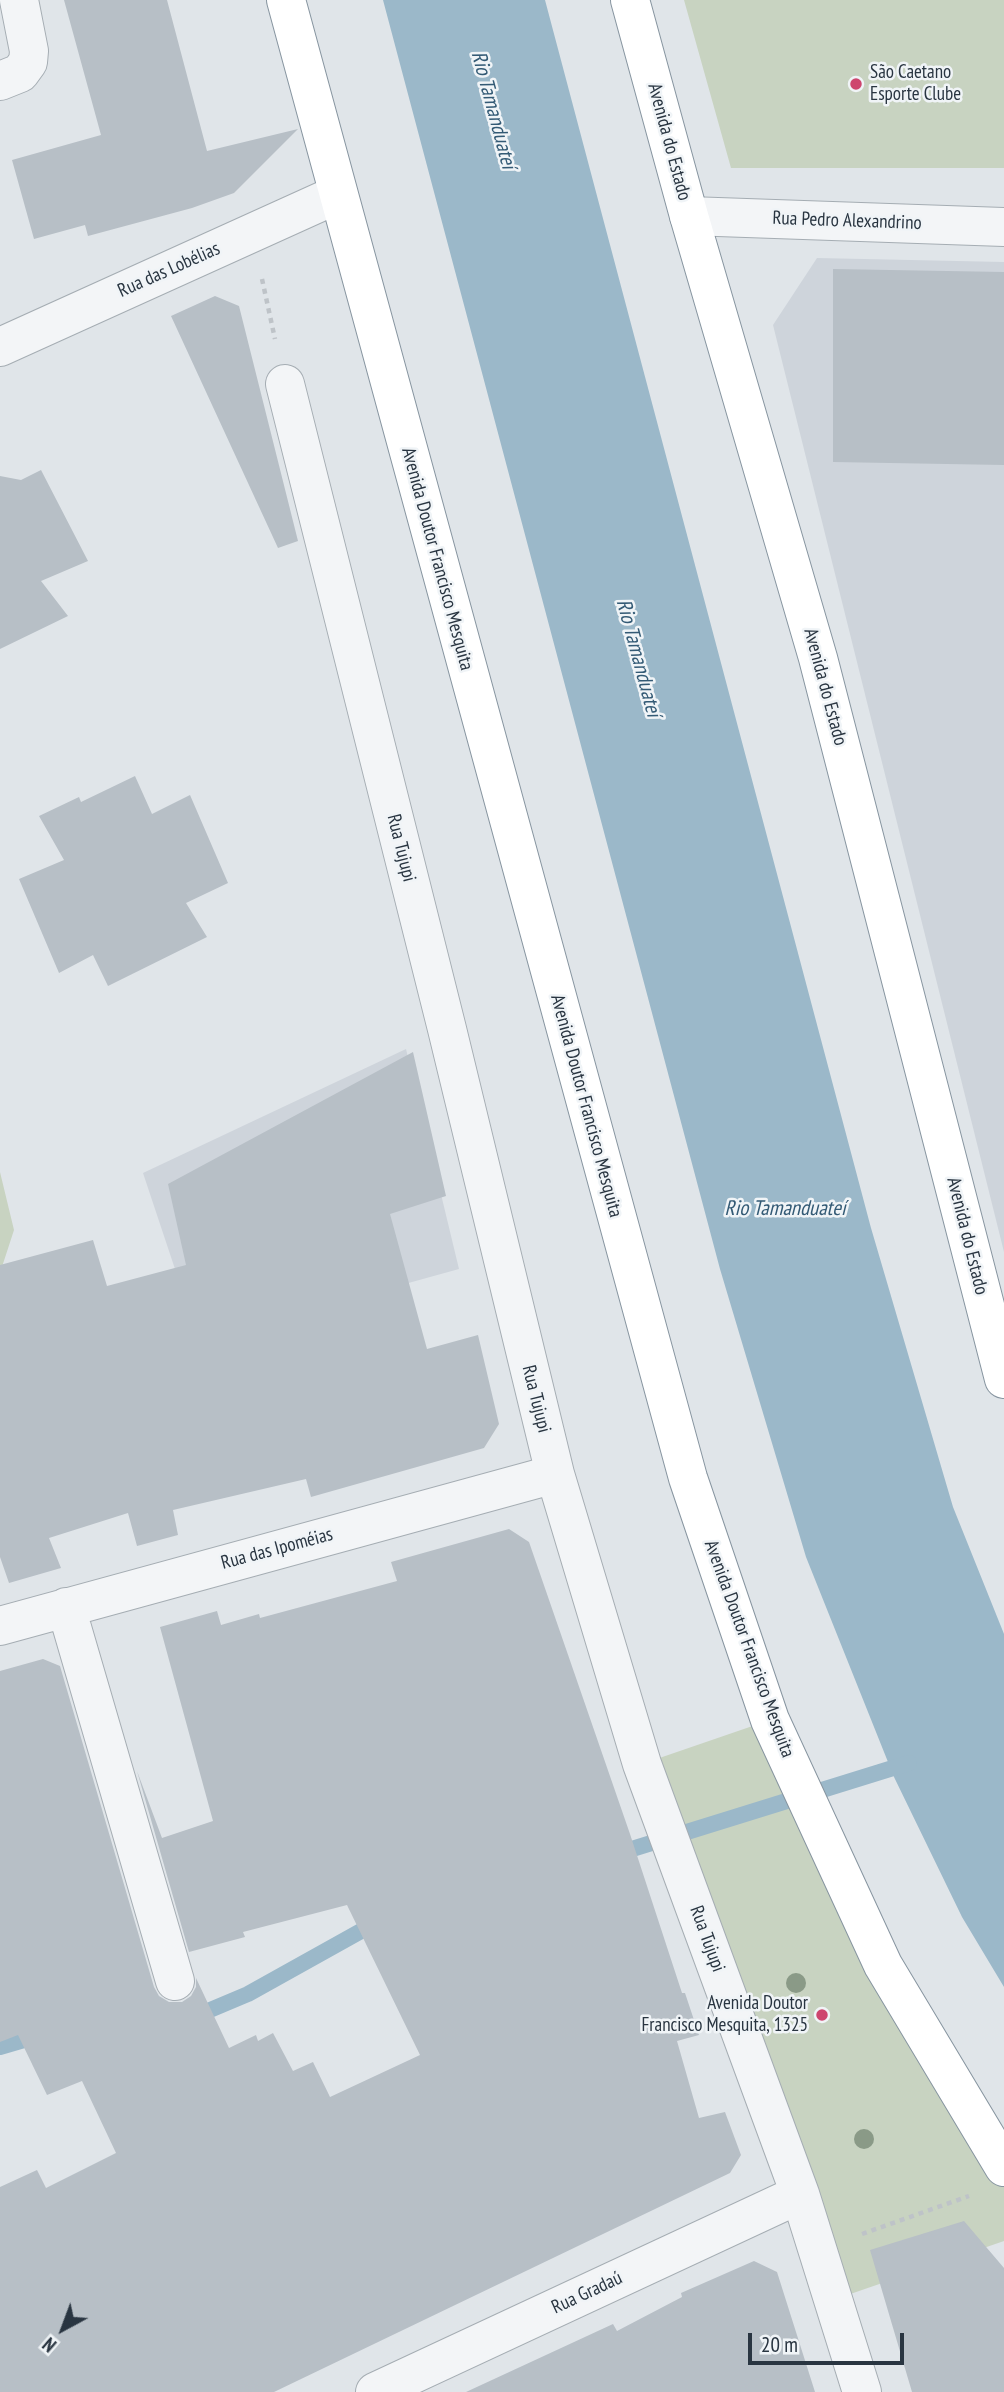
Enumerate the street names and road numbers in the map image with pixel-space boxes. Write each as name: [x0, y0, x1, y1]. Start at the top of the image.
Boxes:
street label: Avenida do Estado: [642, 81, 696, 203]
street label: Rua Pedro Alexandrino: [772, 207, 922, 235]
street label: Rua das Lobélias: [114, 237, 224, 303]
street label: Avenida Doutor Francisco Mesquita: [396, 445, 478, 673]
street label: Avenida do Estado: [798, 626, 852, 748]
street label: Rua Tujupi: [382, 812, 420, 884]
street label: Avenida Doutor Francisco Mesquita: [545, 992, 627, 1220]
street label: Avenida do Estado: [941, 1175, 993, 1297]
street label: Rua Tujupi: [517, 1363, 555, 1435]
street label: Rua das Ipoméias: [219, 1523, 335, 1575]
street label: Avenida Doutor Francisco Mesquita: [699, 1537, 799, 1761]
street label: Rua Tujupi: [685, 1903, 729, 1975]
street label: Rua Gradaú: [548, 2267, 626, 2319]

